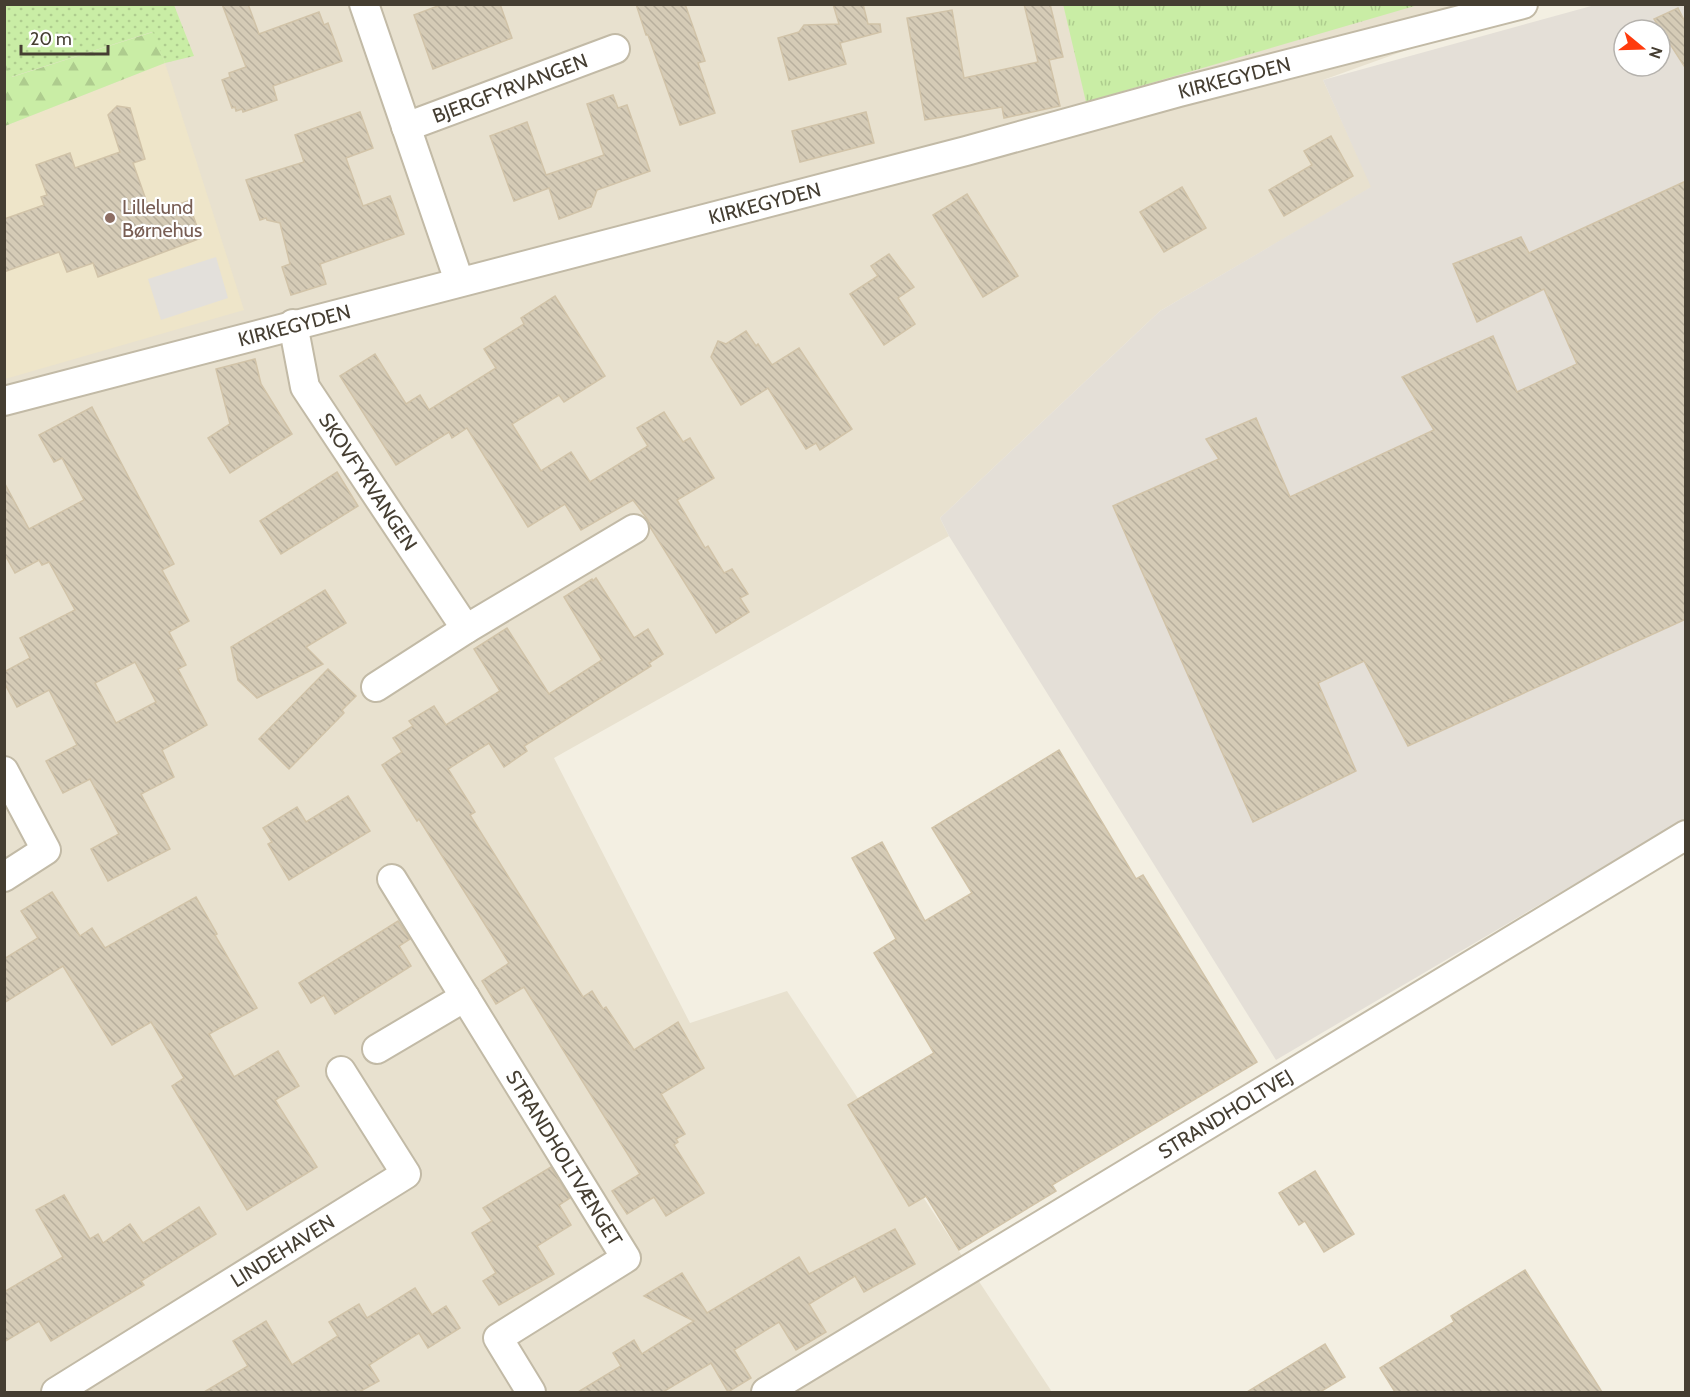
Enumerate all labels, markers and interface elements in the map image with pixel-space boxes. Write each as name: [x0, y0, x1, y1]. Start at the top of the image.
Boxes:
scale bar: [21, 18, 108, 56]
north arrow: [1612, 18, 1672, 78]
text: 20 m: [30, 28, 72, 50]
text: N: [1645, 44, 1667, 61]
street label: BJERGFYRVANGEN: [429, 48, 591, 128]
street label: KIRKEGYDEN: [1175, 52, 1293, 104]
street label: KIRKEGYDEN: [706, 177, 824, 229]
place label: Lillelund Børnehus: [122, 195, 202, 242]
marker: Lillelund Børnehus: [103, 211, 117, 225]
street label: KIRKEGYDEN: [236, 299, 353, 352]
street label: SKOVFYRVANGEN: [314, 409, 422, 555]
street label: STRANDHOLTVEJ: [1154, 1064, 1297, 1164]
street label: STRANDHOLTVÆNGET: [501, 1066, 628, 1251]
street label: LINDEHAVEN: [226, 1210, 339, 1292]

